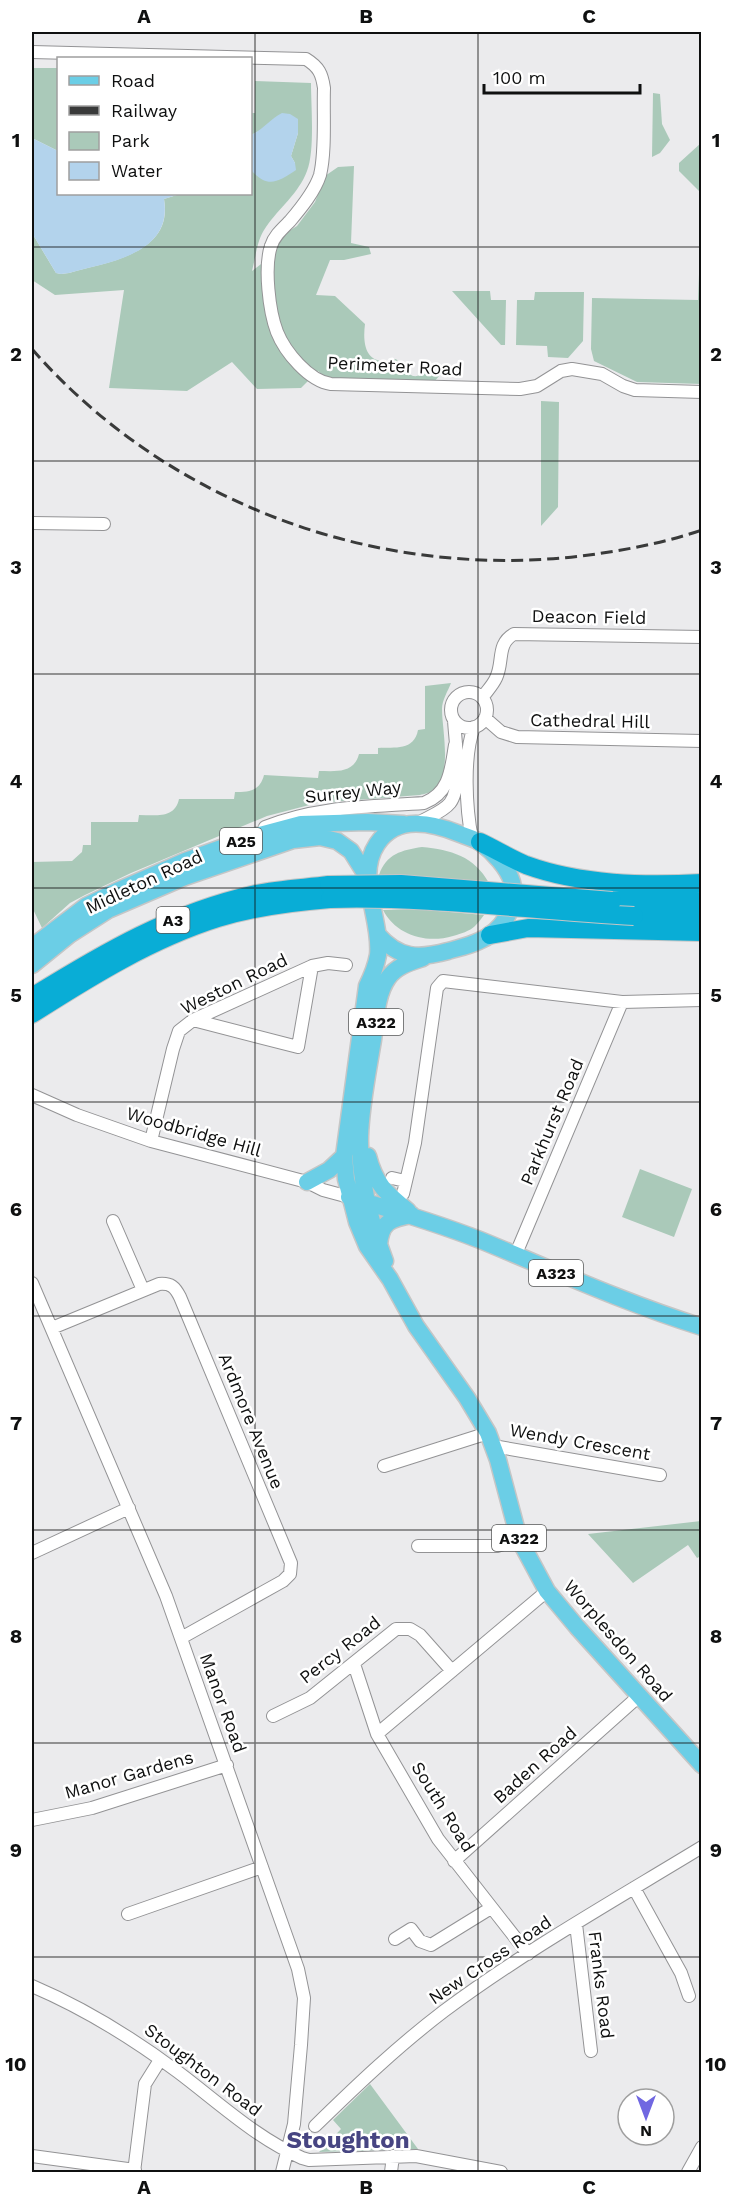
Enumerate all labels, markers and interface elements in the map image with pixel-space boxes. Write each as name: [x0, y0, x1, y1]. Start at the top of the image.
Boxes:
text: A: [137, 4, 151, 28]
text: B: [359, 4, 373, 28]
text: C: [582, 4, 596, 28]
legend: [57, 57, 252, 195]
scale bar: [484, 57, 640, 95]
text: 100 m: [493, 67, 546, 88]
text: Road: [111, 70, 155, 91]
text: Railway: [111, 100, 178, 121]
text: 1: [12, 128, 20, 152]
text: 1: [712, 128, 720, 152]
text: Park: [111, 130, 150, 151]
text: Water: [111, 160, 163, 181]
text: 2: [10, 342, 22, 366]
text: 2: [710, 342, 722, 366]
street label: Perimeter Road: [327, 351, 463, 380]
text: 3: [10, 555, 22, 579]
text: 3: [710, 555, 722, 579]
street label: Deacon Field: [531, 605, 647, 628]
street label: Cathedral Hill: [530, 709, 651, 732]
text: 4: [10, 769, 23, 793]
text: 4: [710, 769, 723, 793]
street label: Surrey Way: [304, 776, 403, 807]
road number: A25: [220, 828, 262, 854]
street label: Midleton Road: [82, 845, 206, 918]
road number: A3: [156, 907, 190, 933]
street label: Weston Road: [177, 949, 291, 1018]
text: 5: [10, 983, 22, 1007]
text: 5: [710, 983, 722, 1007]
road number: A322: [349, 1009, 403, 1035]
street label: Parkhurst Road: [515, 1056, 588, 1188]
street label: Woodbridge Hill: [124, 1102, 264, 1161]
text: 6: [10, 1197, 22, 1221]
text: 6: [710, 1197, 722, 1221]
road number: A323: [529, 1260, 583, 1286]
street label: Ardmore Avenue: [215, 1350, 288, 1492]
text: 7: [10, 1411, 22, 1435]
text: 7: [710, 1411, 722, 1435]
street label: Wendy Crescent: [508, 1419, 653, 1464]
road number: A322: [492, 1525, 546, 1551]
street label: Worplesdon Road: [560, 1575, 677, 1706]
street label: Percy Road: [295, 1611, 384, 1688]
text: 8: [10, 1624, 22, 1648]
text: 8: [710, 1624, 722, 1648]
street label: Manor Road: [196, 1650, 251, 1755]
street label: Baden Road: [489, 1722, 581, 1808]
street label: Manor Gardens: [62, 1746, 196, 1803]
street label: South Road: [407, 1758, 479, 1856]
text: 9: [10, 1838, 22, 1862]
text: 9: [710, 1838, 722, 1862]
street label: New Cross Road: [424, 1911, 555, 2008]
street label: Franks Road: [584, 1930, 619, 2040]
street label: Stoughton Road: [141, 2019, 266, 2120]
text: 10: [5, 2052, 27, 2076]
text: 10: [705, 2052, 727, 2076]
north arrow: [616, 2087, 676, 2147]
text: N: [640, 2122, 652, 2141]
district label: Stoughton: [286, 2126, 410, 2154]
text: A: [137, 2175, 151, 2199]
text: B: [359, 2175, 373, 2199]
text: C: [582, 2175, 596, 2199]

